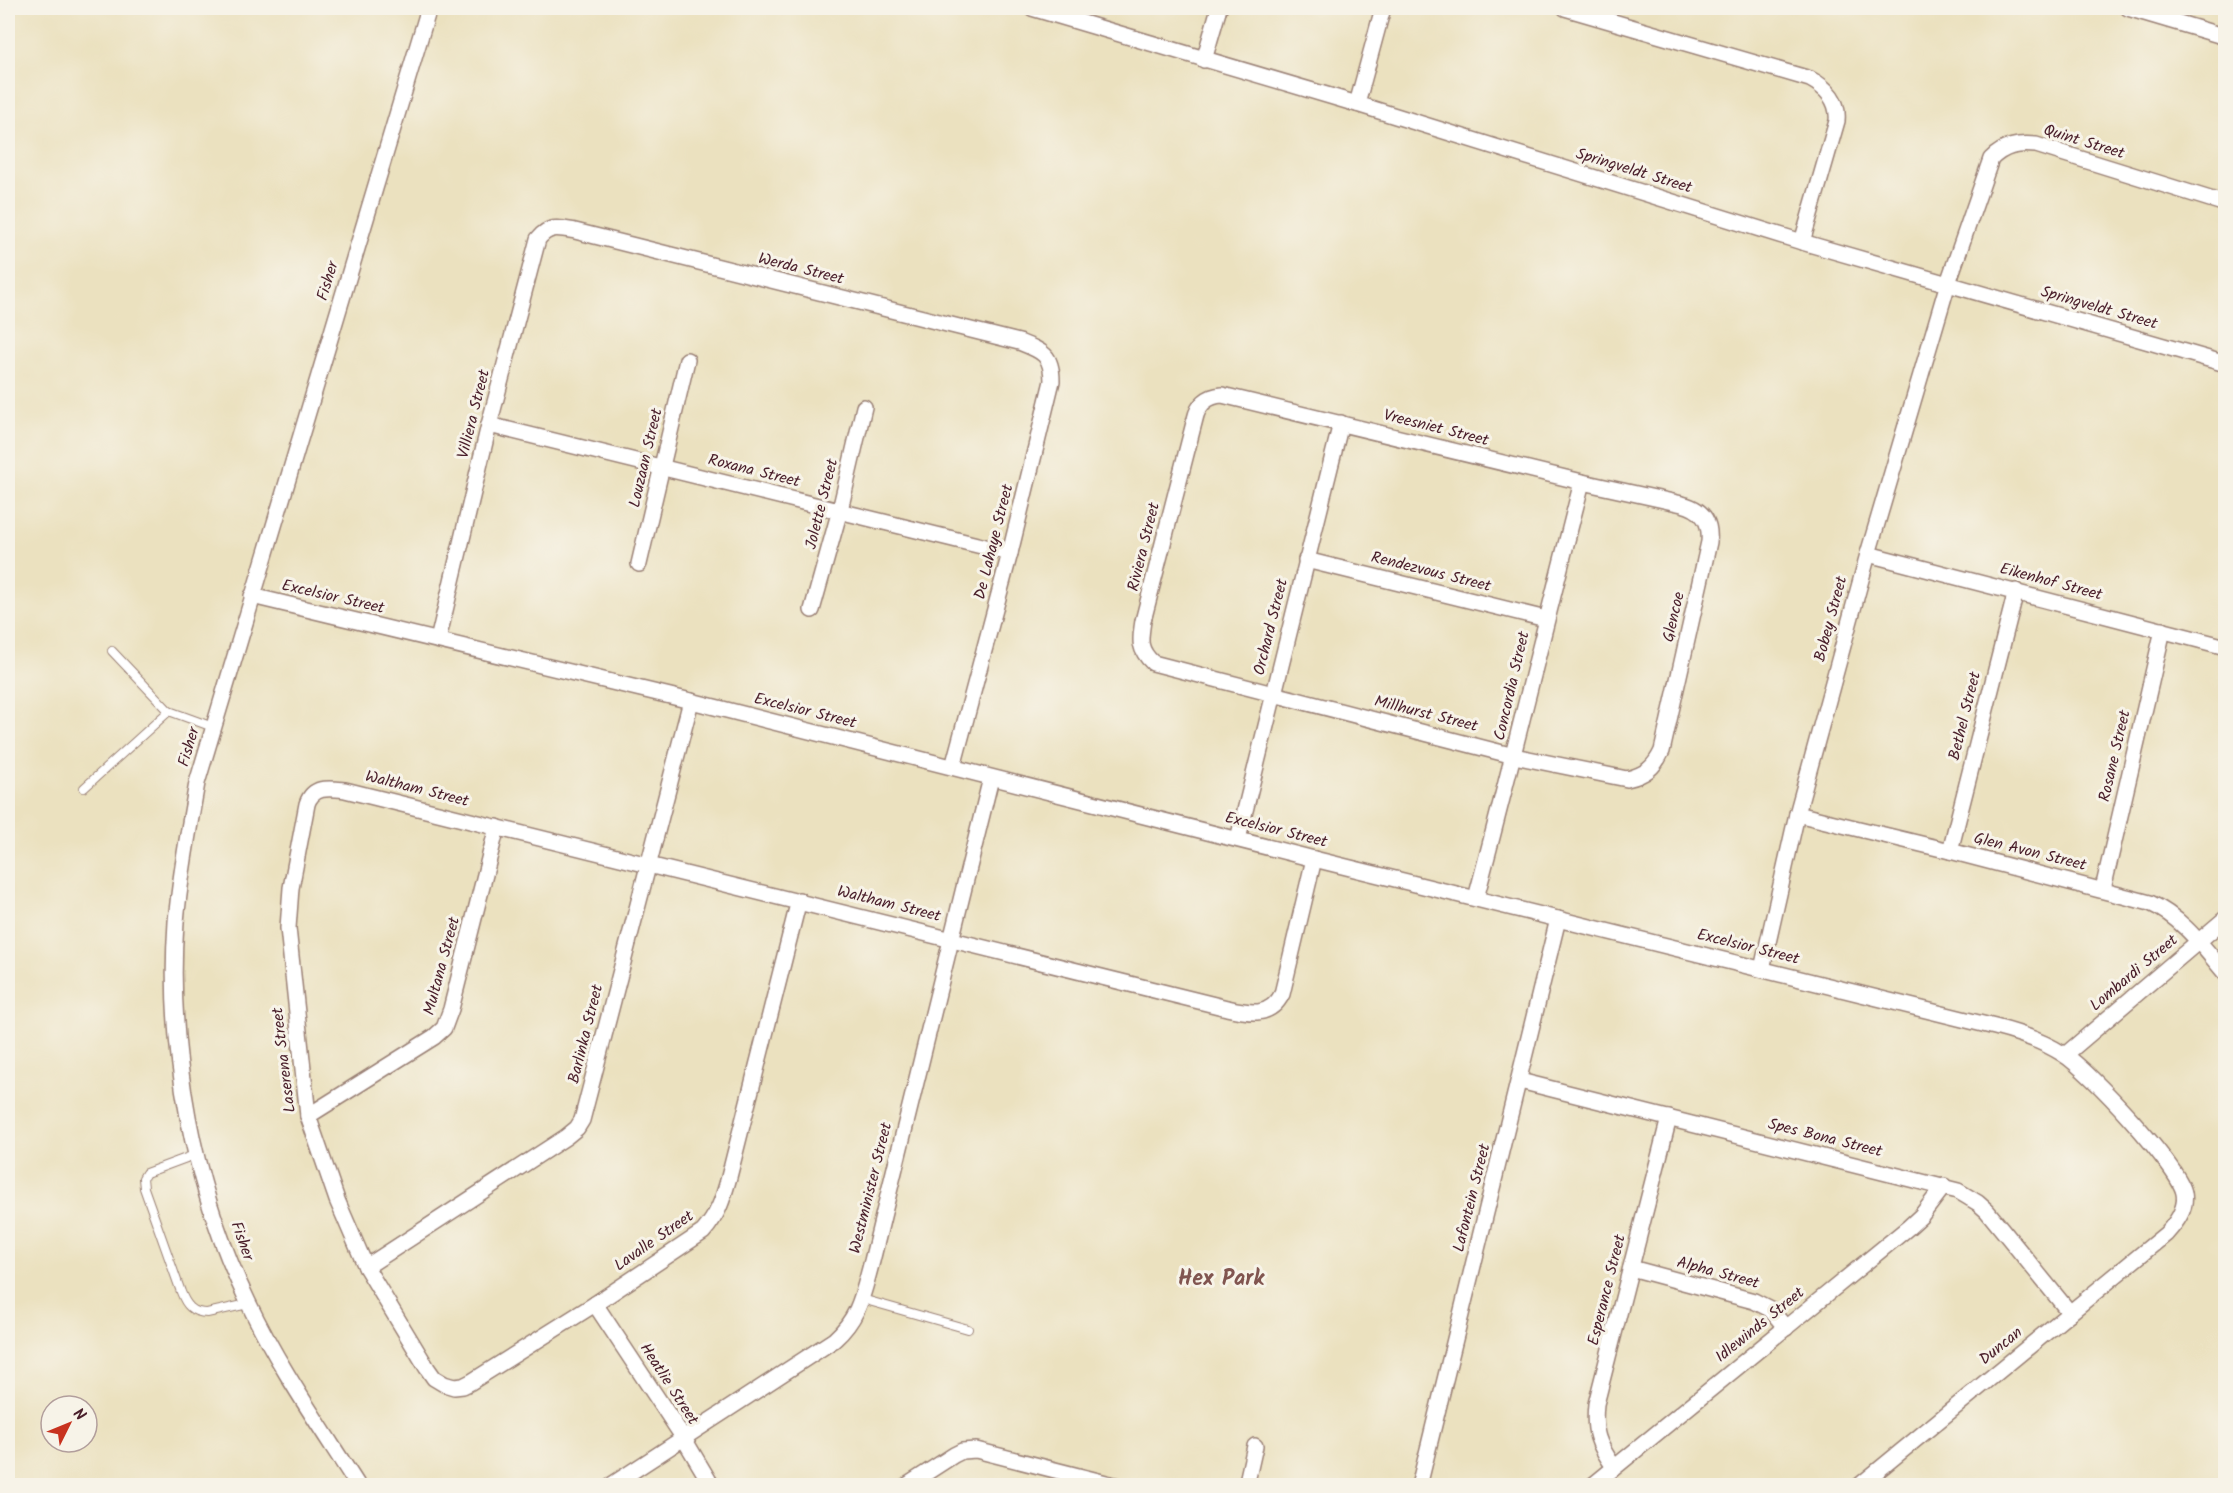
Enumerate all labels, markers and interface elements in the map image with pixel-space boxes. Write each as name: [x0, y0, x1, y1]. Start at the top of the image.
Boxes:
street label: Quint Street: [2040, 118, 2128, 166]
street label: Springveldt Street: [1573, 141, 1696, 201]
street label: Werda Street: [756, 246, 847, 292]
street label: Fisher: [310, 257, 346, 304]
street label: Springveldt Street: [2038, 279, 2161, 337]
street label: Villiera Street: [451, 366, 497, 461]
street label: Vreesniet Street: [1381, 403, 1492, 453]
street label: Louzaan Street: [622, 405, 670, 510]
street label: Roxana Street: [705, 448, 803, 495]
street label: Jolette Street: [799, 455, 846, 552]
street label: De Lahaye Street: [968, 481, 1021, 602]
street label: Riviera Street: [1121, 499, 1167, 594]
street label: Rendezvous Street: [1368, 545, 1494, 599]
street label: Eikenhof Street: [1997, 556, 2106, 608]
street label: Excelsior Street: [279, 573, 388, 621]
street label: Bobey Street: [1808, 573, 1855, 665]
street label: Orchard Street: [1247, 575, 1295, 678]
street label: Glencoe: [1656, 589, 1692, 645]
street label: Concordia Street: [1487, 628, 1537, 743]
street label: Bethel Street: [1942, 668, 1988, 763]
street label: Excelsior Street: [751, 686, 860, 736]
street label: Millhurst Street: [1372, 689, 1481, 739]
street label: Rosane Street: [2092, 707, 2138, 804]
street label: Fisher: [171, 723, 207, 770]
street label: Waltham Street: [363, 764, 472, 814]
street label: Excelsior Street: [1222, 805, 1331, 855]
street label: Glen Avon Street: [1971, 826, 2090, 878]
street label: Waltham Street: [835, 879, 944, 929]
street label: Multana Street: [417, 913, 467, 1018]
street label: Excelsior Street: [1694, 922, 1803, 972]
street label: Lombardi Street: [2084, 928, 2184, 1018]
street label: Barlinka Street: [562, 981, 611, 1086]
street label: Laserena Street: [265, 1005, 303, 1114]
street label: Spes Bona Street: [1765, 1112, 1886, 1164]
street label: Westminister Street: [843, 1119, 900, 1256]
street label: Lafontein Street: [1446, 1140, 1498, 1255]
street label: Lavalle Street: [609, 1204, 700, 1278]
street label: Fisher: [223, 1218, 261, 1266]
street label: Esperance Street: [1581, 1231, 1633, 1348]
street label: Alpha Street: [1674, 1250, 1763, 1296]
district label: Hex Park: [1178, 1262, 1265, 1297]
street label: Idlewinds Street: [1710, 1280, 1811, 1369]
street label: Duncan: [1974, 1321, 2028, 1371]
street label: Heatlie Street: [633, 1338, 705, 1431]
north arrow: [39, 1394, 99, 1454]
text: N: [66, 1403, 91, 1427]

